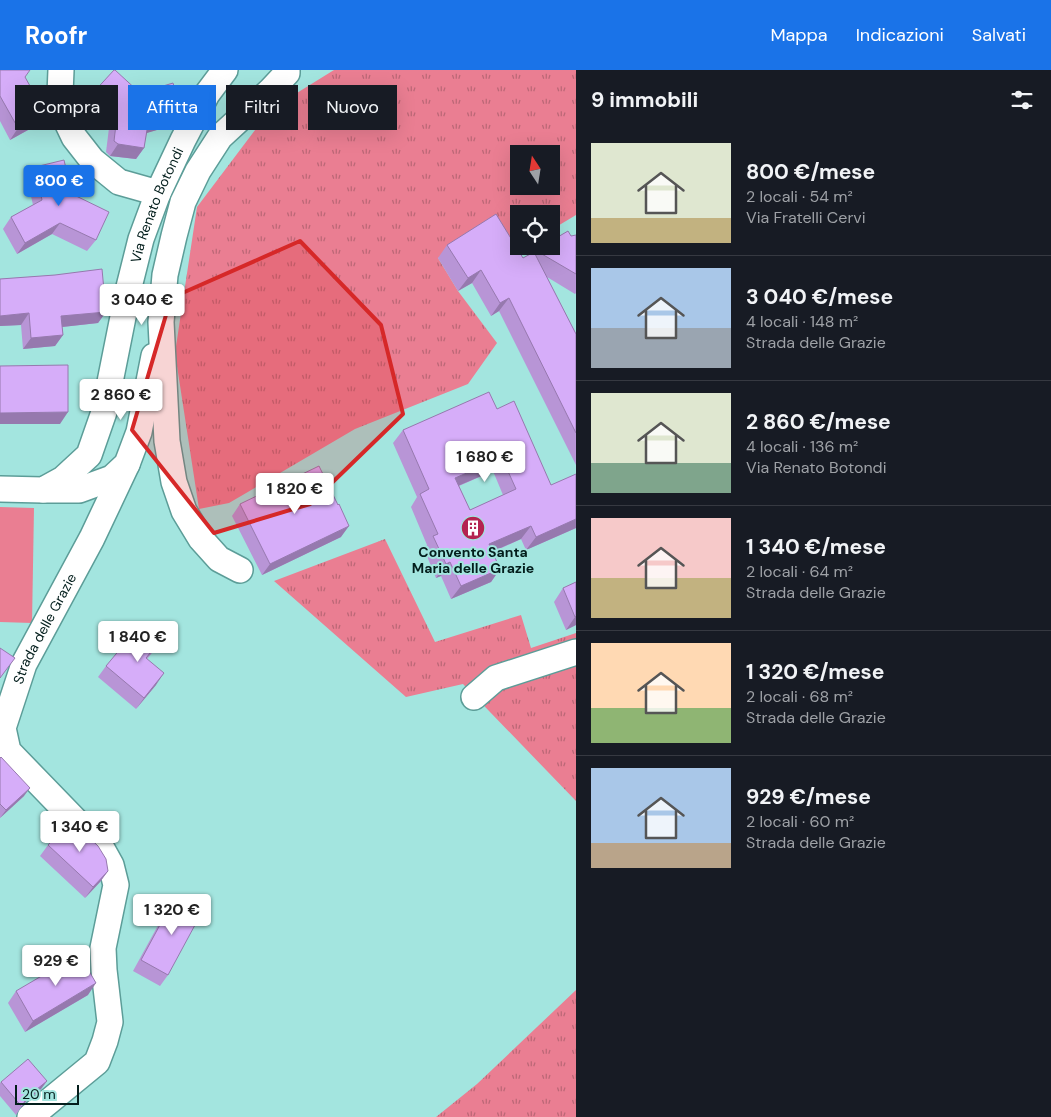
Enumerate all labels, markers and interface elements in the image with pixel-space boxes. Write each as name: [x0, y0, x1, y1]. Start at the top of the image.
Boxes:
text: Roofr: [25, 20, 87, 51]
text: Mappa: [770, 23, 828, 47]
text: Indicazioni: [856, 23, 944, 47]
text: Salvati: [972, 23, 1026, 47]
chip: Compra: [15, 85, 118, 130]
chip: Affitta: [128, 85, 216, 130]
chip: Filtri: [226, 85, 298, 130]
chip: Nuovo: [308, 85, 397, 130]
text: 9 immobili: [591, 86, 698, 114]
icon: filters: [1008, 86, 1036, 114]
street label: Via Renato Botondi: [126, 144, 187, 265]
north arrow: [510, 145, 560, 195]
map controls: [510, 145, 560, 255]
text: 800 €/mese: [746, 158, 875, 186]
icon: home: [631, 163, 691, 223]
pin: 800 €: [24, 164, 94, 207]
text: 800 €: [34, 170, 84, 191]
text: 2 locali · 54 m²: [746, 186, 853, 207]
button: locate: [510, 205, 560, 255]
text: Via Fratelli Cervi: [746, 207, 866, 228]
text: 3 040 €/mese: [746, 283, 893, 311]
pin: 3 040 €: [96, 284, 188, 326]
icon: home: [631, 288, 691, 348]
text: 3 040 €: [111, 289, 173, 310]
text: 4 locali · 148 m²: [746, 311, 858, 332]
text: Strada delle Grazie: [746, 332, 886, 353]
pin: 2 860 €: [75, 378, 167, 421]
text: 2 860 €: [91, 384, 151, 405]
text: 2 860 €/mese: [746, 408, 891, 436]
icon: home: [631, 413, 691, 473]
text: 4 locali · 136 m²: [746, 436, 858, 457]
pin: 1 680 €: [439, 440, 531, 483]
text: 1 680 €: [456, 446, 514, 467]
text: Via Renato Botondi: [746, 457, 886, 478]
pin: 1 820 €: [249, 472, 341, 515]
text: 1 820 €: [267, 478, 323, 499]
building icon: Convento Santa Maria delle Grazie: [460, 515, 486, 541]
text: 1 340 €/mese: [746, 533, 886, 561]
icon: home: [631, 538, 691, 598]
place label: Convento Santa Maria delle Grazie: [412, 543, 534, 577]
text: 2 locali · 64 m²: [746, 561, 853, 582]
street label: Strada delle Grazie: [9, 570, 80, 686]
text: Strada delle Grazie: [746, 582, 886, 603]
pin: 1 840 €: [92, 620, 184, 663]
text: 1 840 €: [109, 626, 167, 647]
text: 1 320 €/mese: [746, 658, 884, 686]
icon: home: [631, 663, 691, 723]
text: 2 locali · 68 m²: [746, 686, 853, 707]
text: Strada delle Grazie: [746, 707, 886, 728]
text: 929 €/mese: [746, 783, 871, 811]
icon: home: [631, 788, 691, 848]
pin: 1 340 €: [34, 810, 126, 853]
text: 2 locali · 60 m²: [746, 811, 854, 832]
text: 1 340 €: [51, 816, 109, 837]
text: Strada delle Grazie: [746, 832, 886, 853]
pin: 1 320 €: [126, 894, 218, 936]
text: 1 320 €: [144, 899, 200, 920]
pin: 929 €: [21, 944, 91, 987]
text: 929 €: [33, 950, 79, 971]
scale bar: [15, 1082, 79, 1105]
text: 20 m: [22, 1085, 56, 1103]

